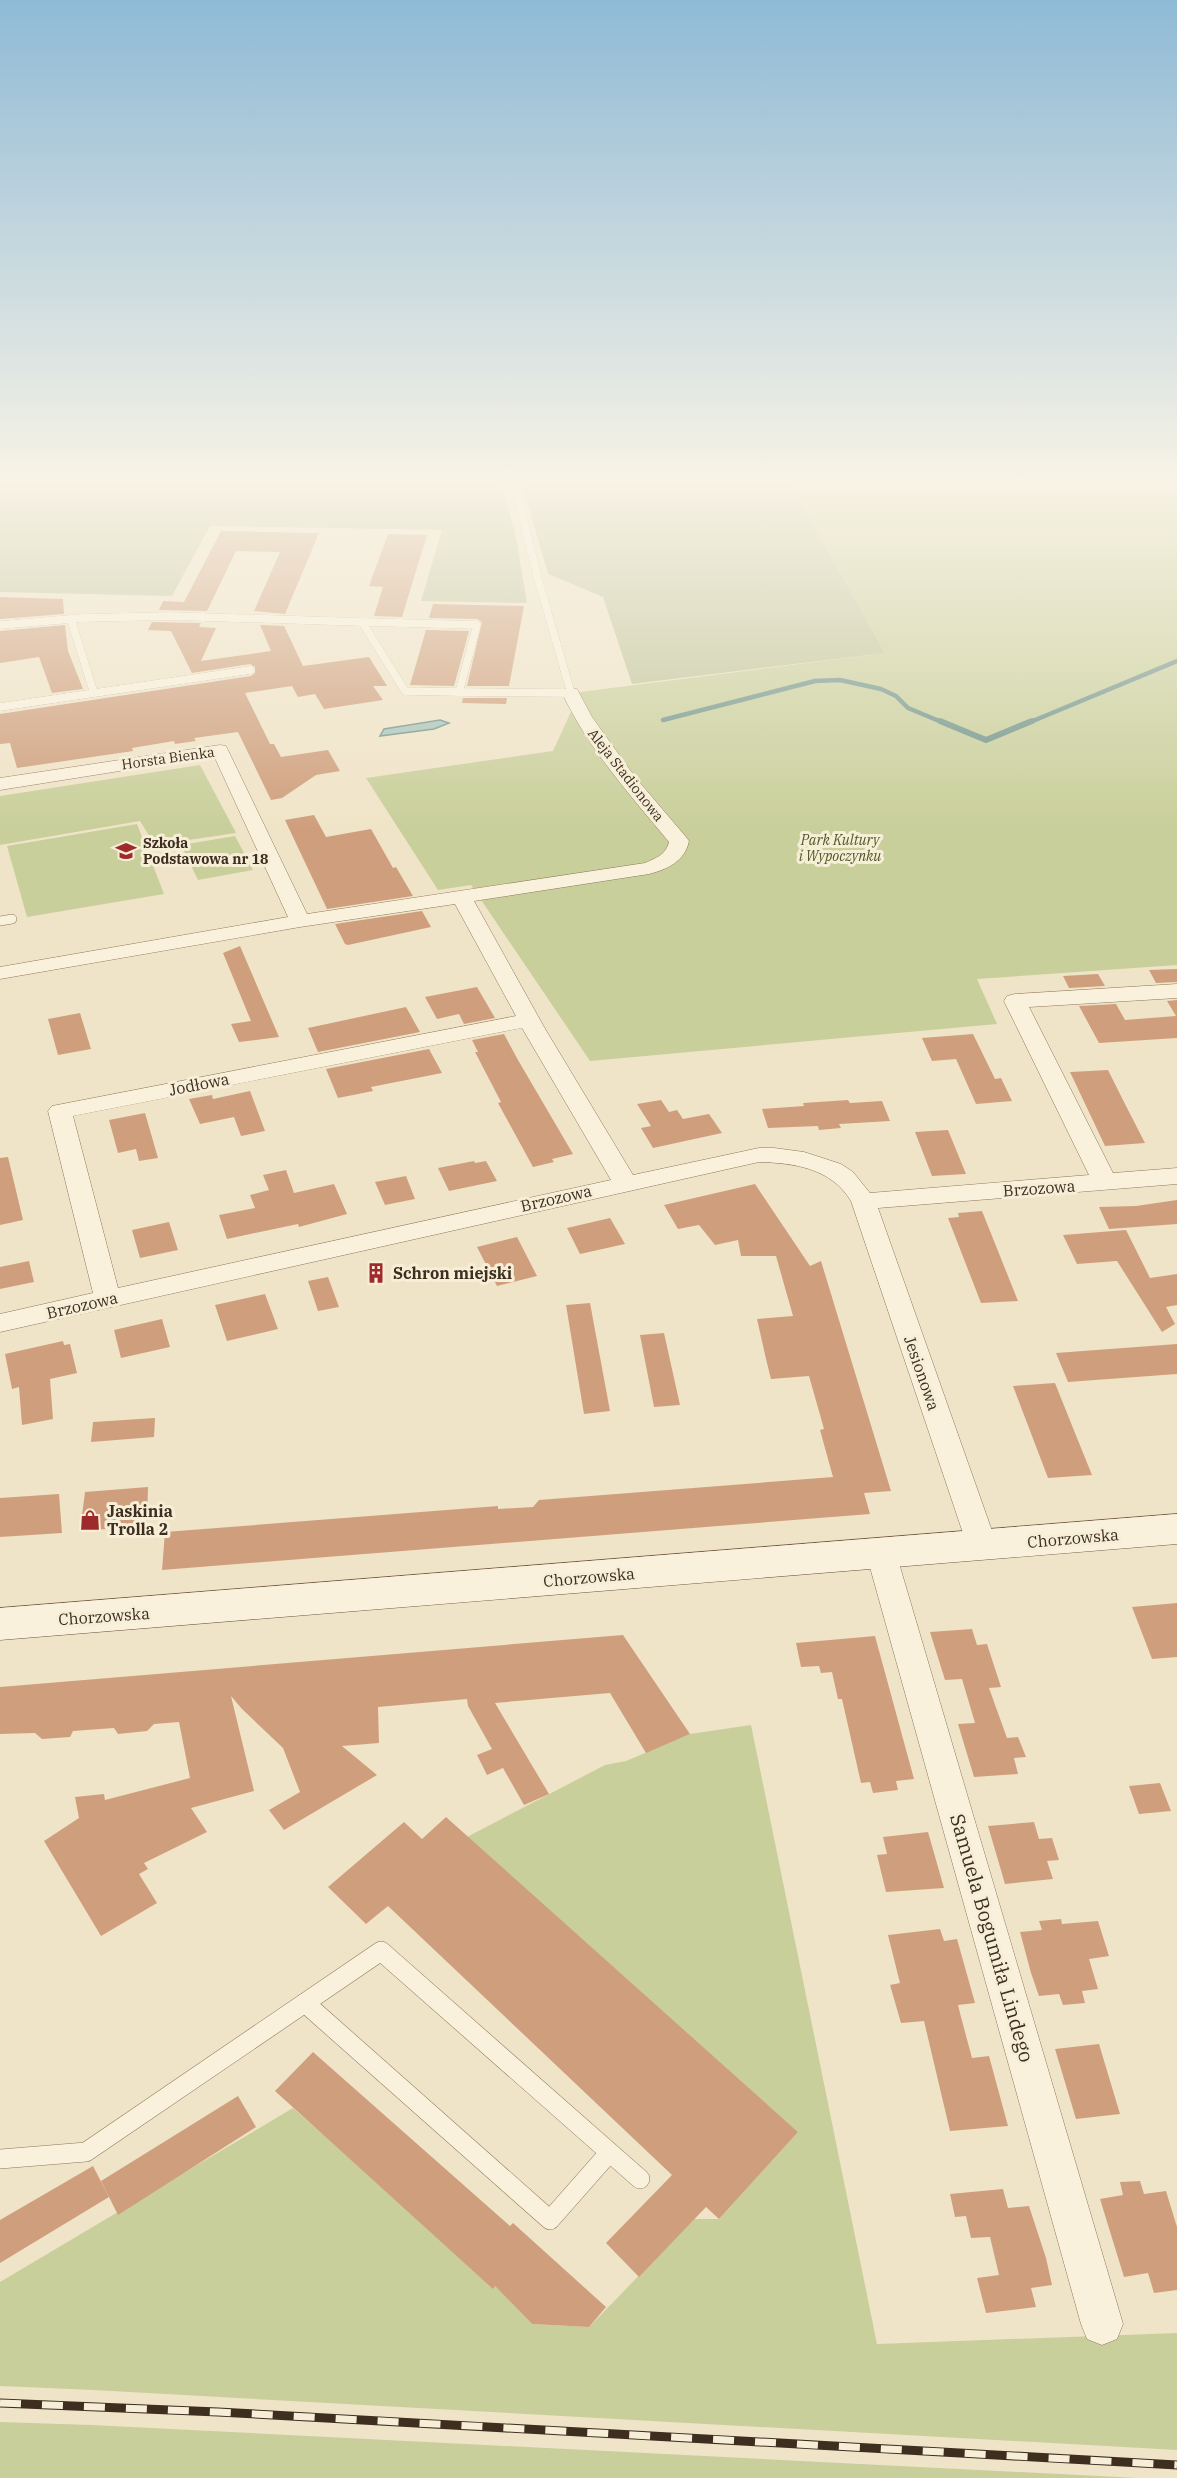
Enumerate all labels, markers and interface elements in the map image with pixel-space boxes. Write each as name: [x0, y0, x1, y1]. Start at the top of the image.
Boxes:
street label: Aleja Stadionowa: [584, 725, 668, 825]
street label: Horsta Bienka: [120, 743, 216, 773]
park label: Park Kultury i Wypoczynku: [799, 831, 881, 865]
place label: Szkoła Podstawowa nr 18: [143, 834, 268, 868]
school or university icon: Szkoła Podstawowa nr 18: [114, 839, 138, 863]
street label: Jodłowa: [167, 1068, 231, 1100]
street label: Brzozowa: [1002, 1175, 1076, 1201]
street label: Brzozowa: [518, 1180, 594, 1216]
building icon: Schron miejski: [364, 1261, 388, 1285]
place label: Schron miejski: [393, 1263, 512, 1283]
street label: Brzozowa: [44, 1287, 120, 1323]
street label: Jesionowa: [900, 1333, 944, 1413]
place label: Jaskinia Trolla 2: [107, 1501, 173, 1539]
shop icon: Jaskinia Trolla 2: [78, 1508, 102, 1532]
street label: Chorzowska: [1026, 1524, 1120, 1552]
street label: Chorzowska: [542, 1563, 636, 1591]
street label: Chorzowska: [58, 1603, 151, 1629]
street label: Samuela Bogumiła Lindego: [944, 1810, 1041, 2065]

